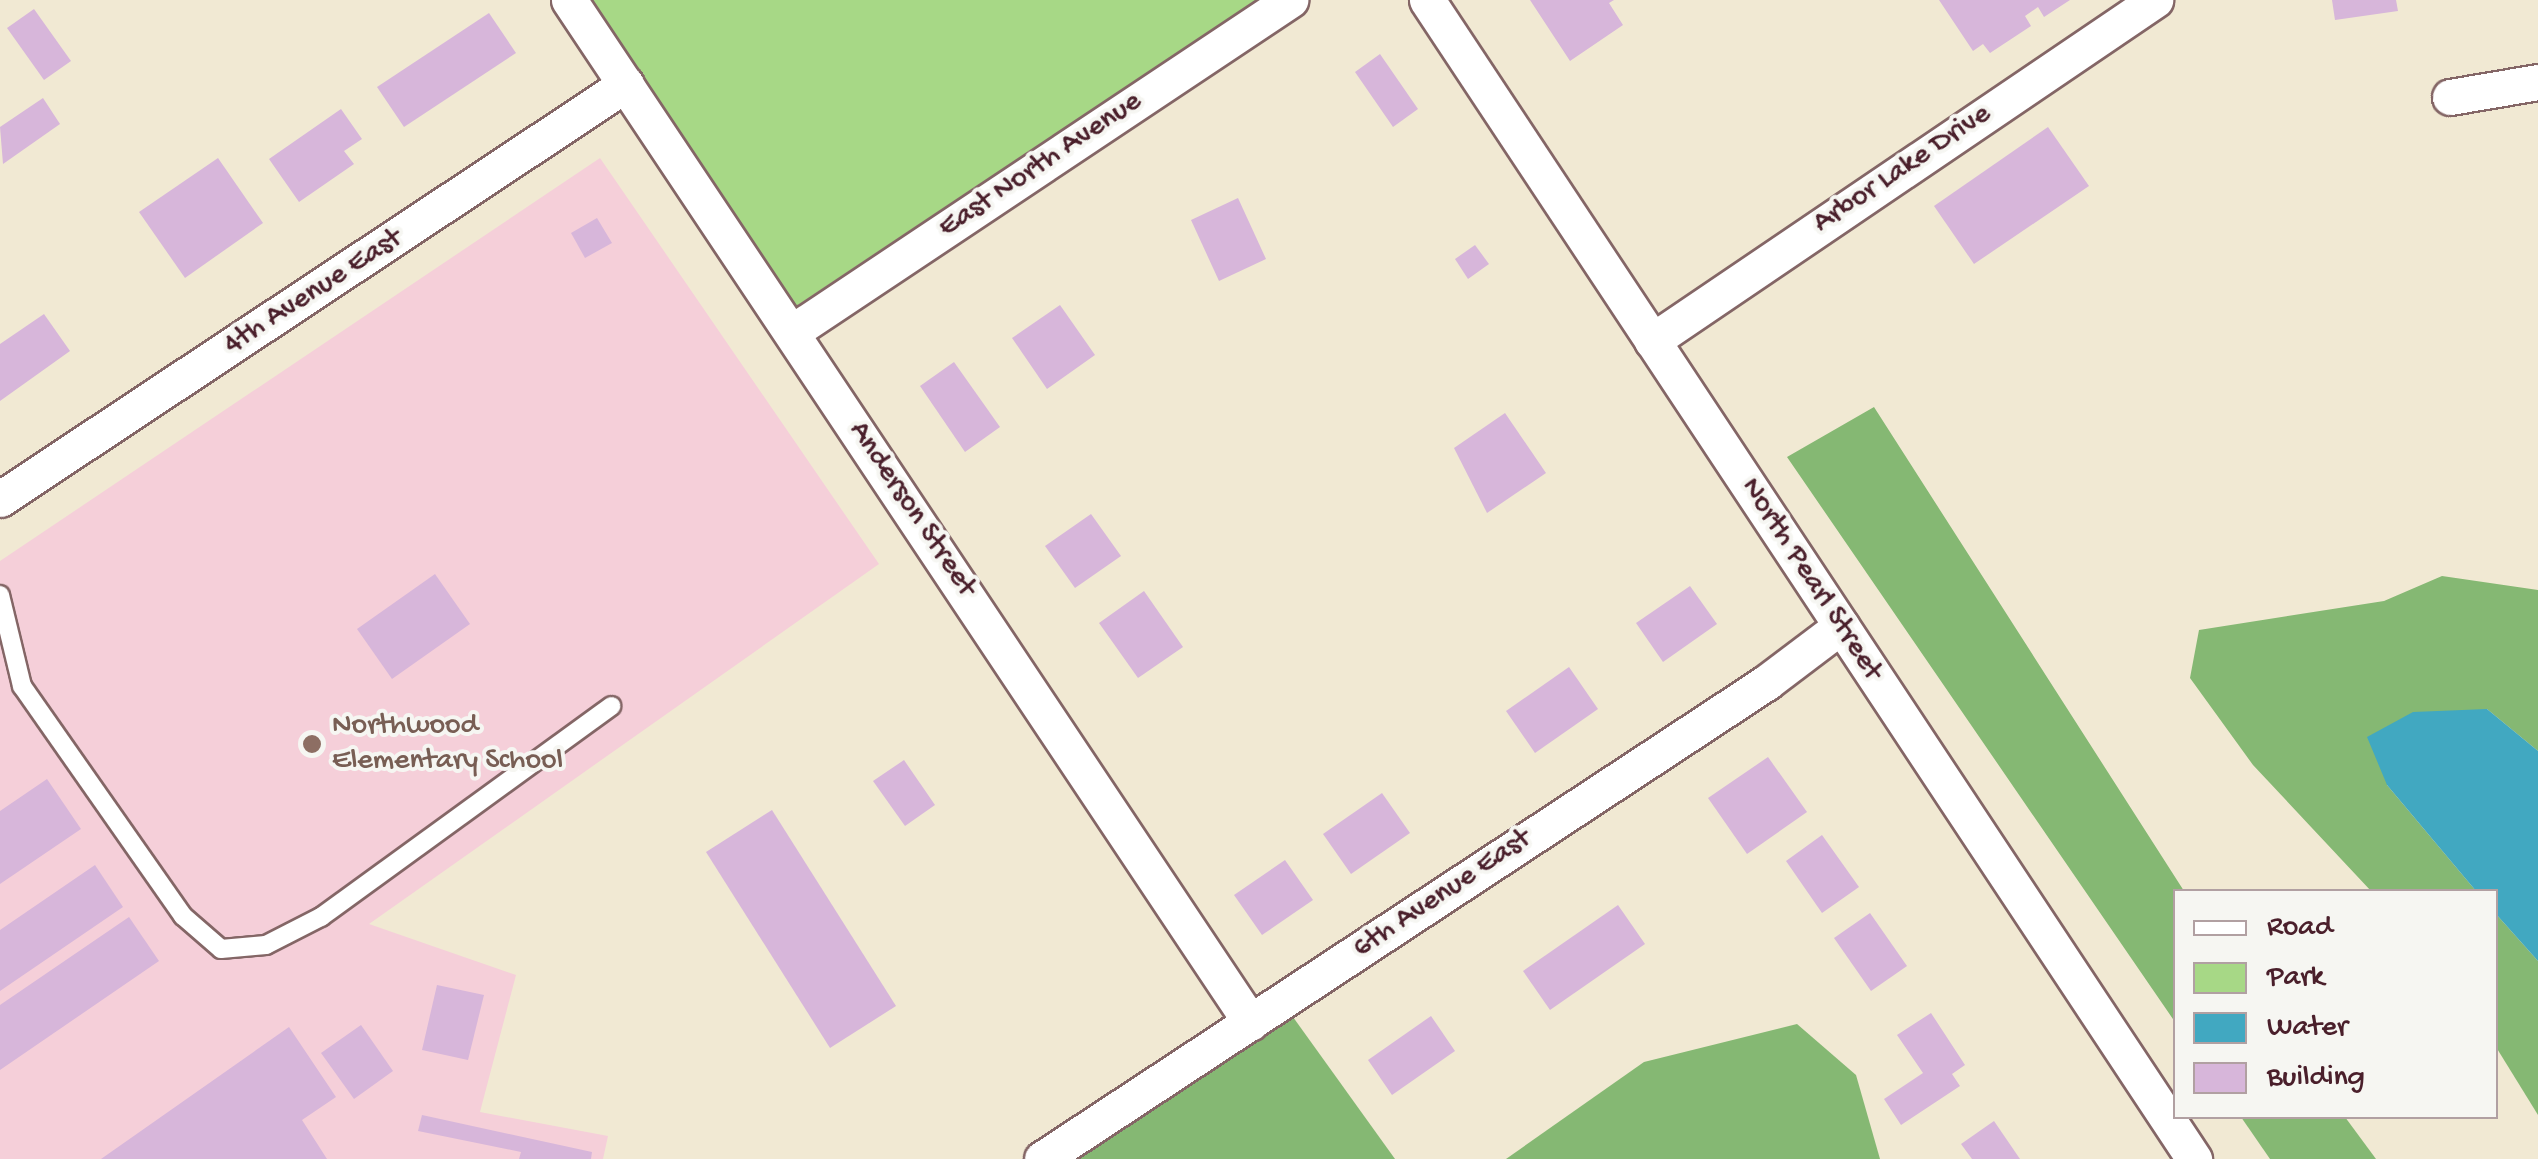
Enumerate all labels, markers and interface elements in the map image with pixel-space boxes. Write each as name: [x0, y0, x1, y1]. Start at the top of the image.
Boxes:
street label: East North Avenue: [933, 85, 1149, 247]
street label: Arbor Lake Drive: [1807, 97, 1999, 243]
street label: 4th Avenue East: [218, 222, 410, 364]
street label: Anderson Street: [839, 416, 983, 604]
street label: North Pearl Street: [1731, 472, 1889, 688]
place label: Northwood Elementary School: [332, 709, 563, 780]
marker: Northwood Elementary School: [301, 733, 323, 755]
street label: 6th Avenue East: [1347, 822, 1539, 968]
legend: [2173, 889, 2498, 1119]
text: Road: [2267, 911, 2333, 946]
text: Park: [2267, 961, 2324, 996]
text: Water: [2267, 1011, 2348, 1046]
text: Building: [2267, 1061, 2365, 1096]

